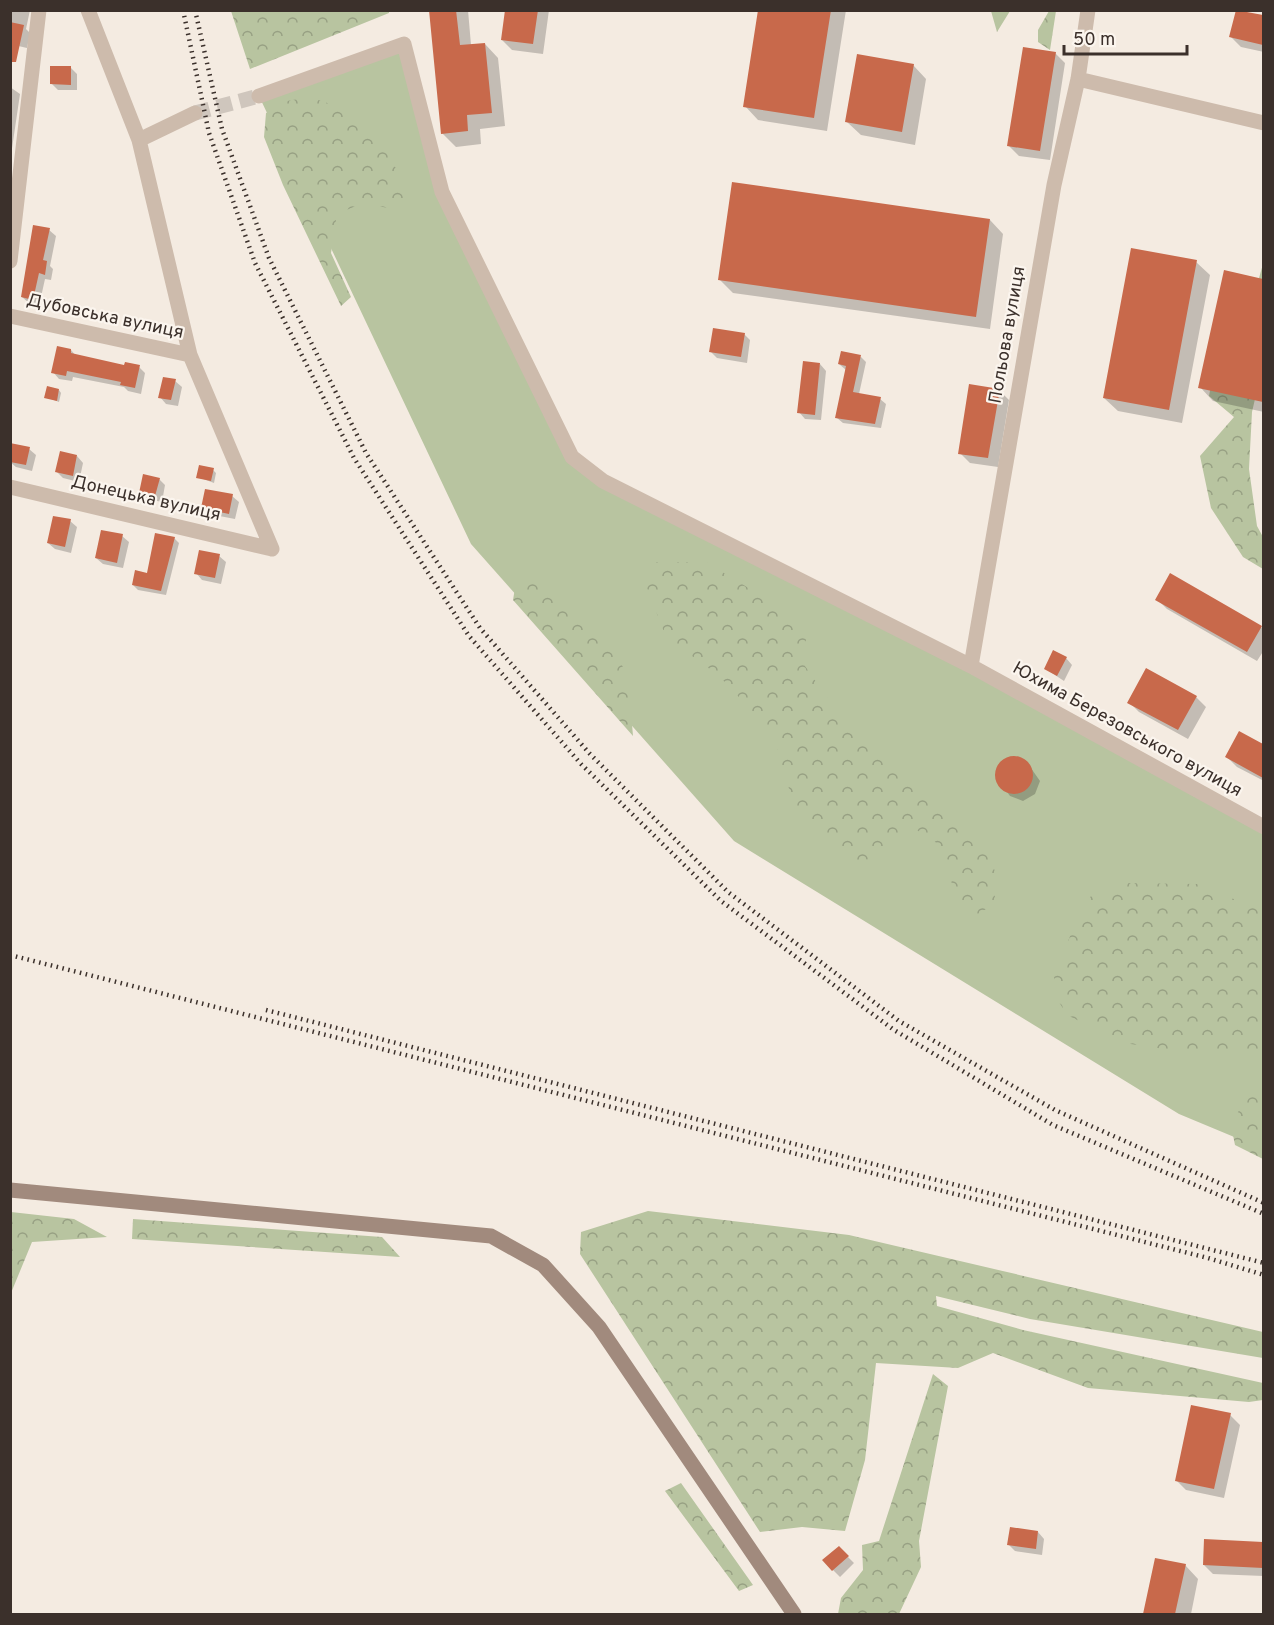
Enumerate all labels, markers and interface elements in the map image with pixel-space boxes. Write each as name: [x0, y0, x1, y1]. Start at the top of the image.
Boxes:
scale bar: [1064, 18, 1187, 56]
text: 50 m: [1073, 29, 1115, 52]
street label: Польова вулиця: [985, 264, 1031, 406]
street label: Дубовська вулиця: [24, 289, 186, 345]
street label: Донецька вулиця: [69, 471, 223, 527]
street label: Юхима Березовського вулиця: [1008, 657, 1246, 803]

